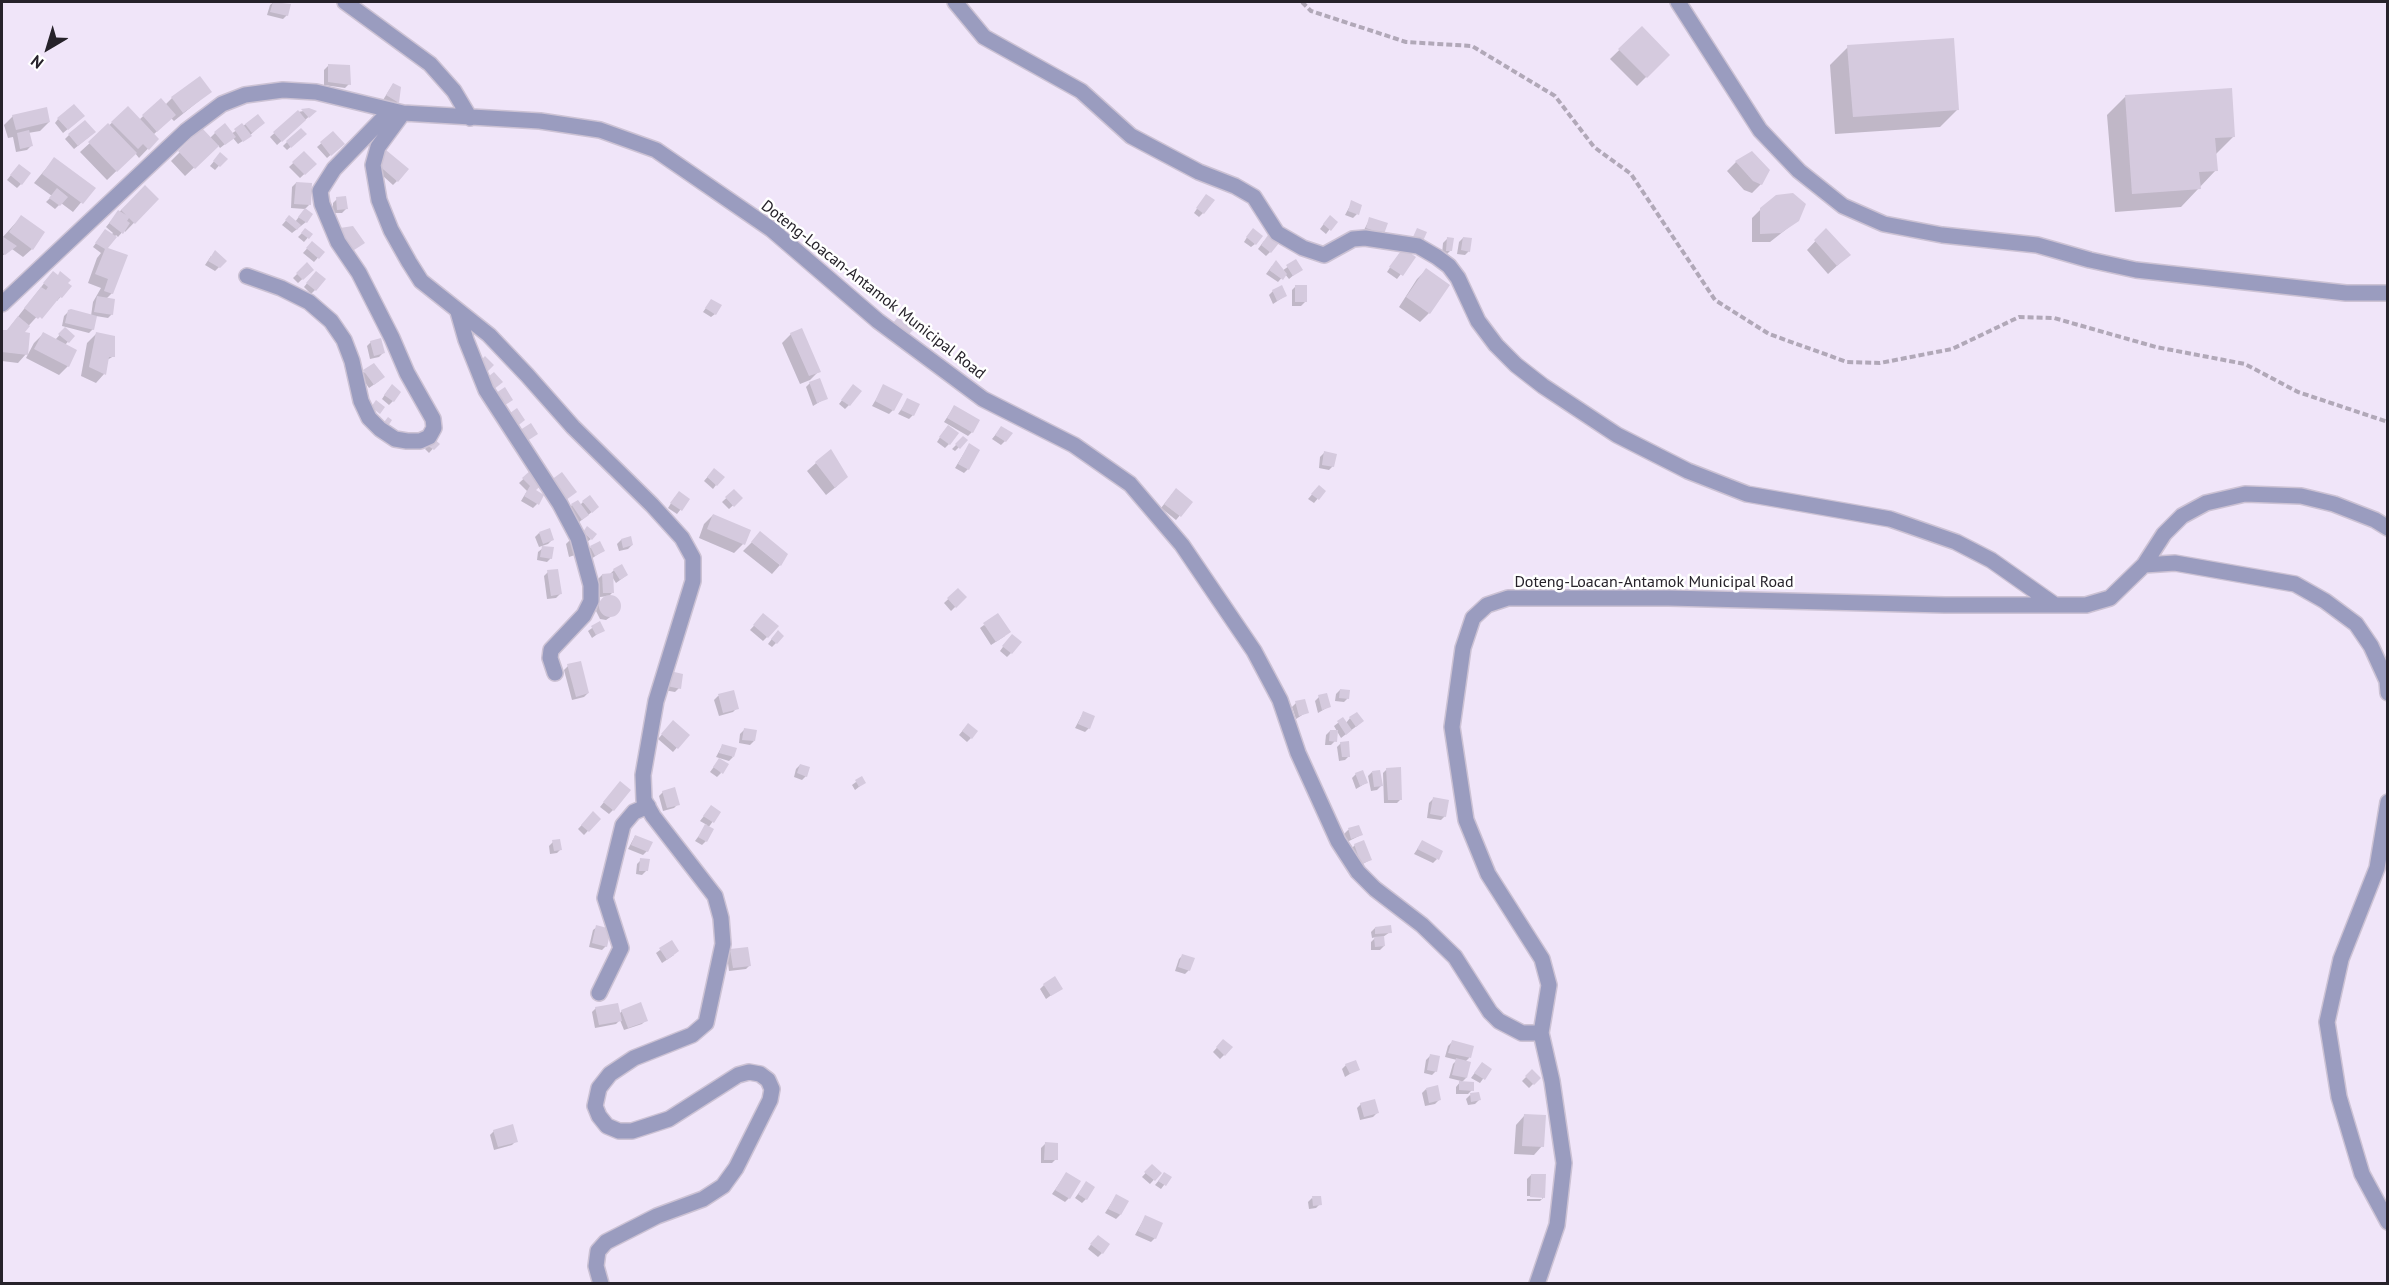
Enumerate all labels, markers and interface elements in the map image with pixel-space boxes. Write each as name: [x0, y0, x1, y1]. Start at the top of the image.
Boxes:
north arrow: [18, 18, 78, 78]
text: N: [27, 51, 47, 73]
street label: Doteng-Loacan-Antamok Municipal Road: [757, 196, 989, 384]
street label: Doteng-Loacan-Antamok Municipal Road: [1514, 572, 1794, 592]

